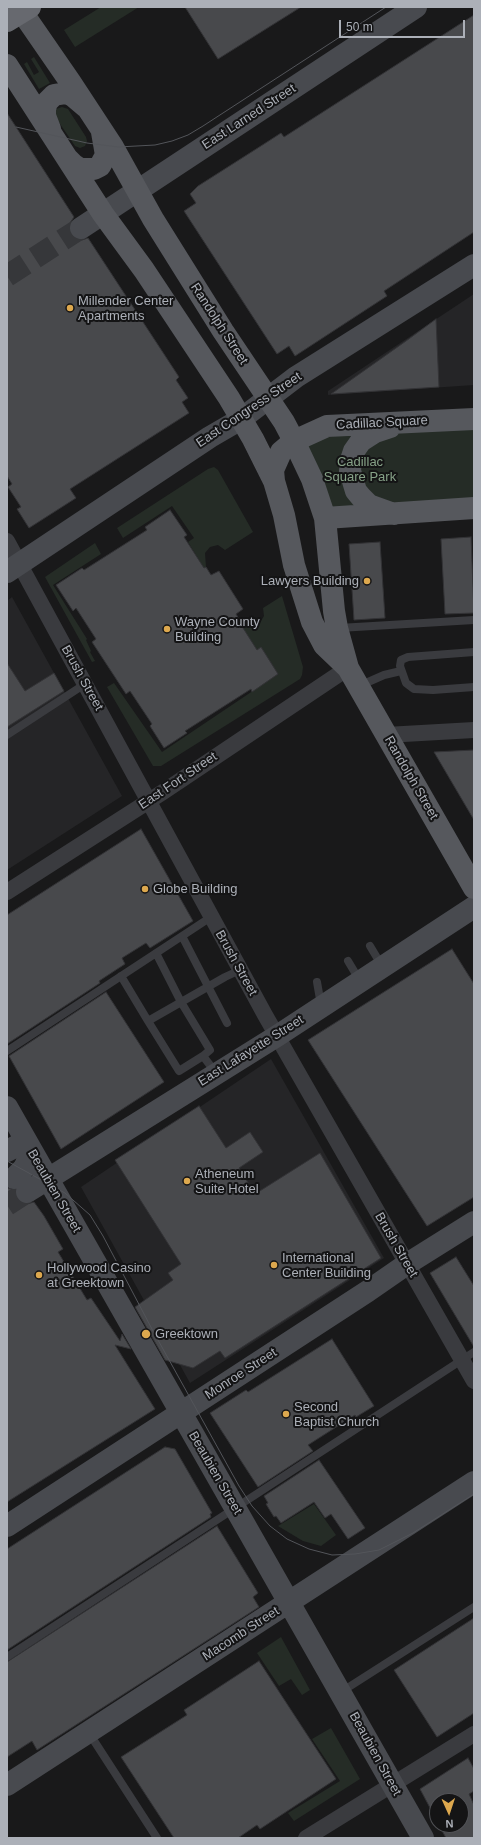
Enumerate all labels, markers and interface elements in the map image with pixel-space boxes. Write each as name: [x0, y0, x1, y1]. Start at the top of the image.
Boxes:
scale bar: [341, 12, 467, 38]
text: 50 m: [346, 20, 373, 34]
street label: East Larned Street: [199, 81, 299, 153]
street label: Randolph Street: [187, 280, 251, 368]
place label: Millender Center Apartments: [78, 293, 173, 324]
marker: Millender Center Apartments: [65, 303, 75, 313]
street label: East Congress Street: [193, 369, 305, 451]
street label: Cadillac Square: [336, 413, 428, 433]
park label: Cadillac Square Park: [324, 454, 396, 485]
place label: Lawyers Building: [261, 573, 359, 589]
marker: Lawyers Building: [362, 576, 372, 586]
place label: Wayne County Building: [175, 614, 260, 645]
marker: Wayne County Building: [162, 624, 172, 634]
street label: Brush Street: [58, 643, 106, 713]
street label: Randolph Street: [381, 733, 441, 823]
street label: East Fort Street: [136, 749, 220, 813]
place label: Globe Building: [153, 881, 238, 897]
marker: Globe Building: [140, 884, 150, 894]
street label: Brush Street: [212, 928, 260, 998]
street label: East Lafayette Street: [195, 1012, 307, 1090]
street label: Beaubien Street: [24, 1147, 84, 1235]
place label: Atheneum Suite Hotel: [195, 1166, 259, 1197]
marker: Atheneum Suite Hotel: [182, 1176, 192, 1186]
street label: Brush Street: [371, 1210, 421, 1280]
place label: International Center Building: [282, 1250, 371, 1281]
place label: Hollywood Casino at Greektown: [47, 1260, 151, 1291]
marker: International Center Building: [269, 1260, 279, 1270]
marker: Hollywood Casino at Greektown: [34, 1270, 44, 1280]
place label: Greektown: [155, 1326, 218, 1342]
marker: Greektown: [140, 1328, 152, 1340]
street label: Monroe Street: [202, 1345, 280, 1403]
place label: Second Baptist Church: [294, 1399, 379, 1430]
marker: Second Baptist Church: [281, 1409, 291, 1419]
street label: Beaubien Street: [185, 1429, 245, 1517]
street label: Macomb Street: [200, 1603, 282, 1665]
street label: Beaubien Street: [346, 1709, 404, 1799]
north arrow: [429, 1793, 469, 1833]
text: N: [445, 1818, 454, 1830]

